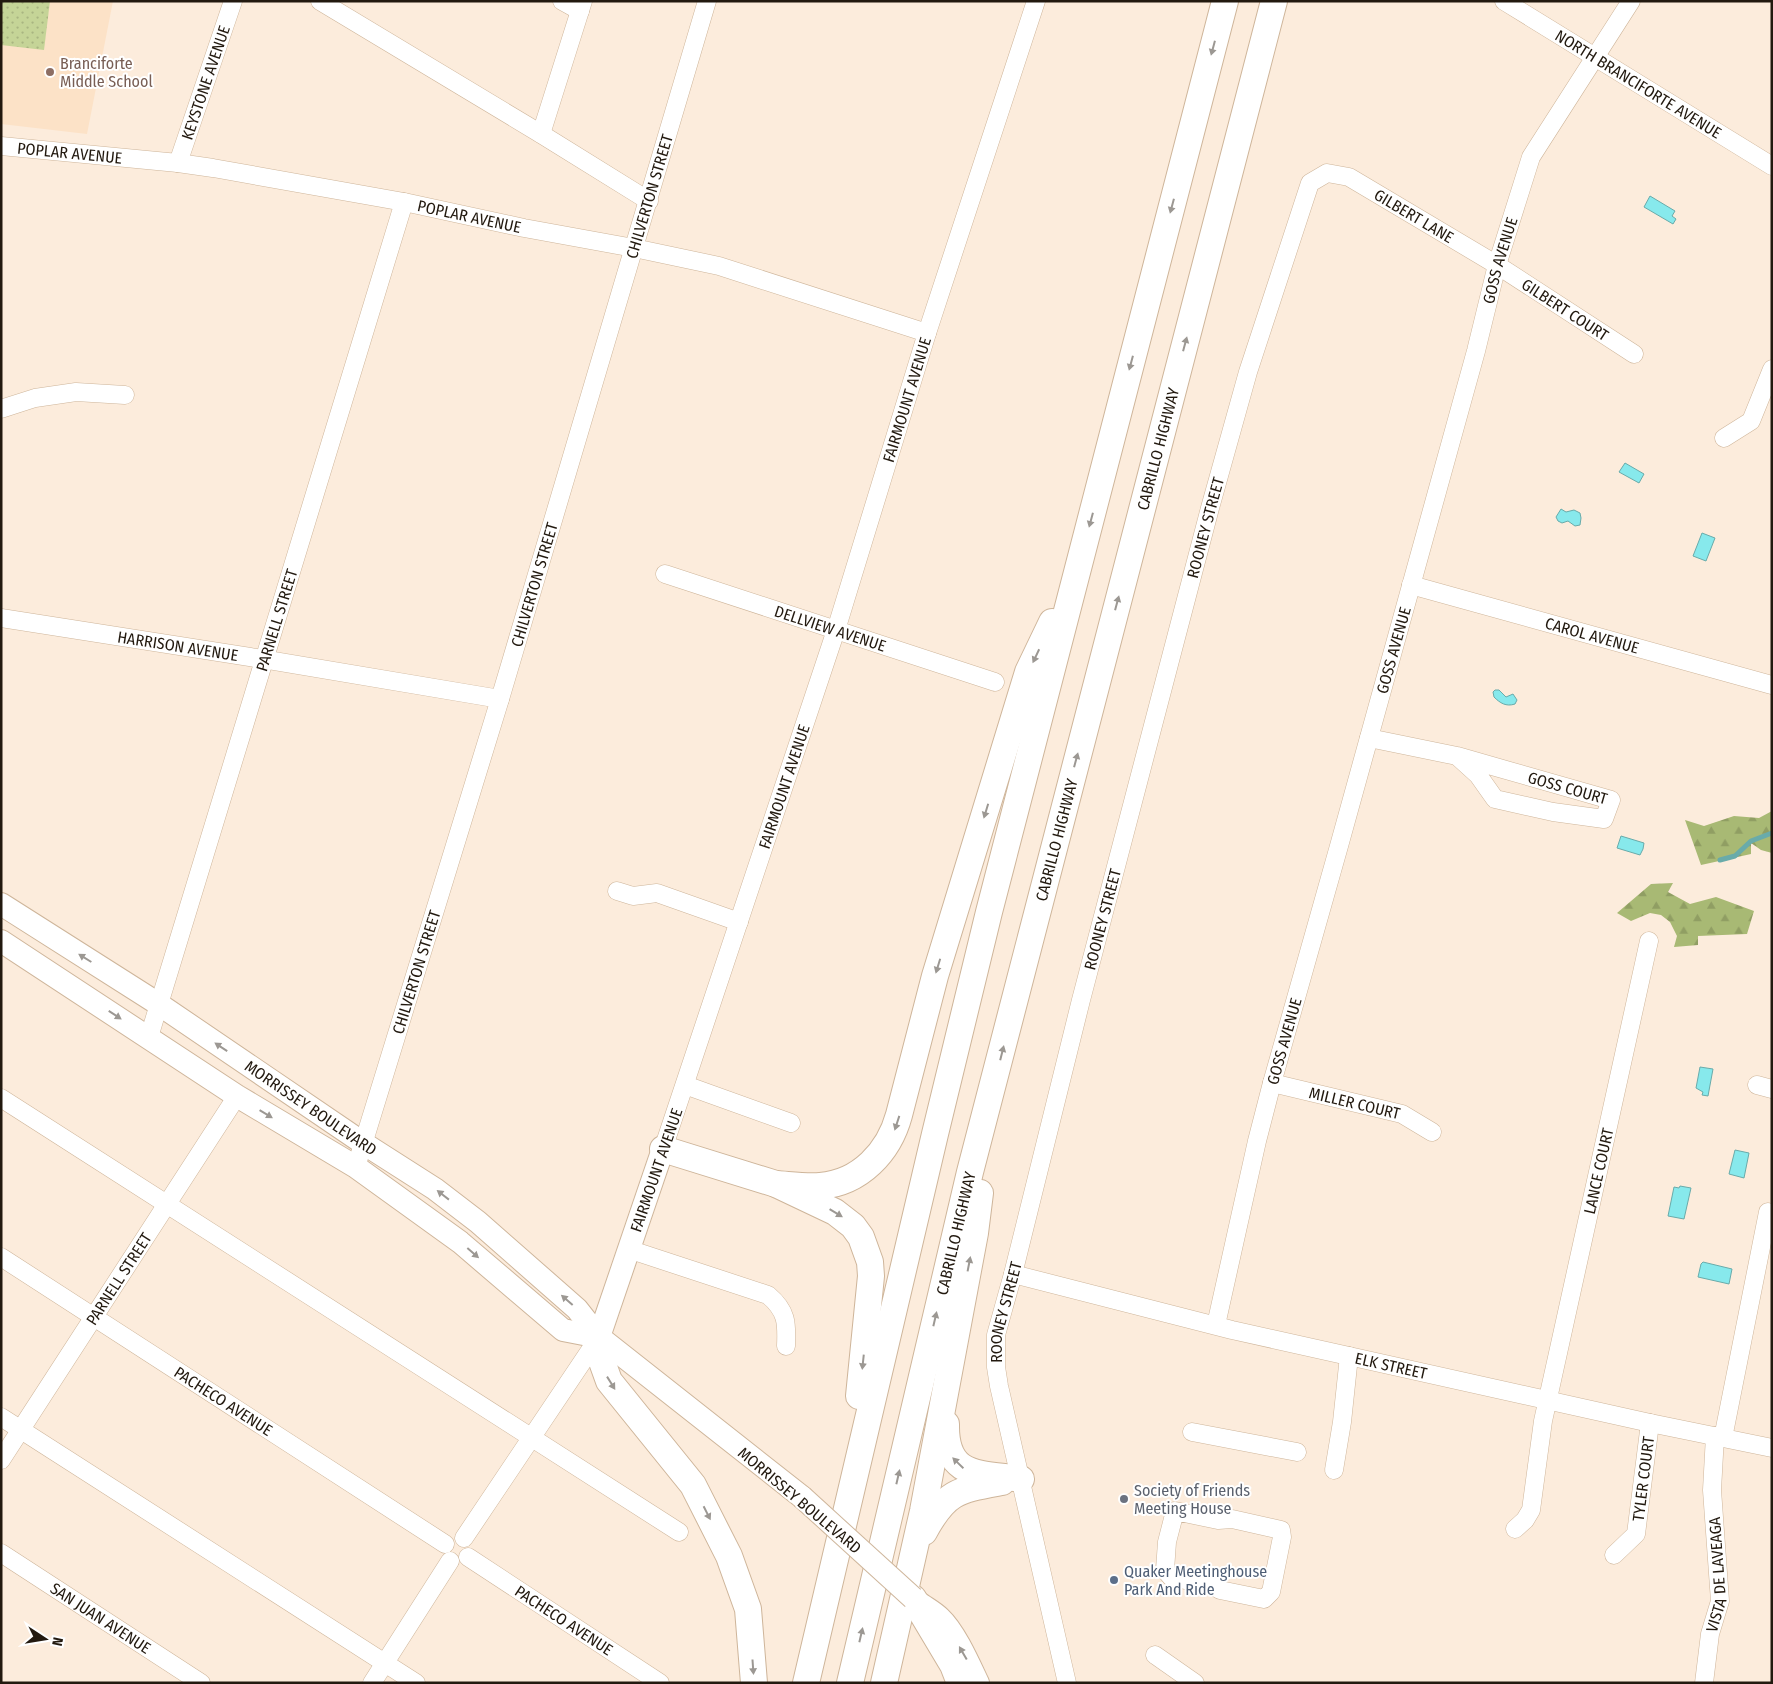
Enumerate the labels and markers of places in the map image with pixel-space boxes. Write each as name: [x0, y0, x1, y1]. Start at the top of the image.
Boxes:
place label: Branciforte Middle School: [60, 54, 153, 91]
marker: Branciforte Middle School: [44, 66, 56, 78]
place label: Society of Friends Meeting House: [1134, 1481, 1250, 1518]
marker: Society of Friends Meeting House: [1118, 1493, 1130, 1505]
place label: Quaker Meetinghouse Park And Ride: [1124, 1562, 1267, 1599]
marker: Quaker Meetinghouse Park And Ride: [1108, 1574, 1120, 1586]

